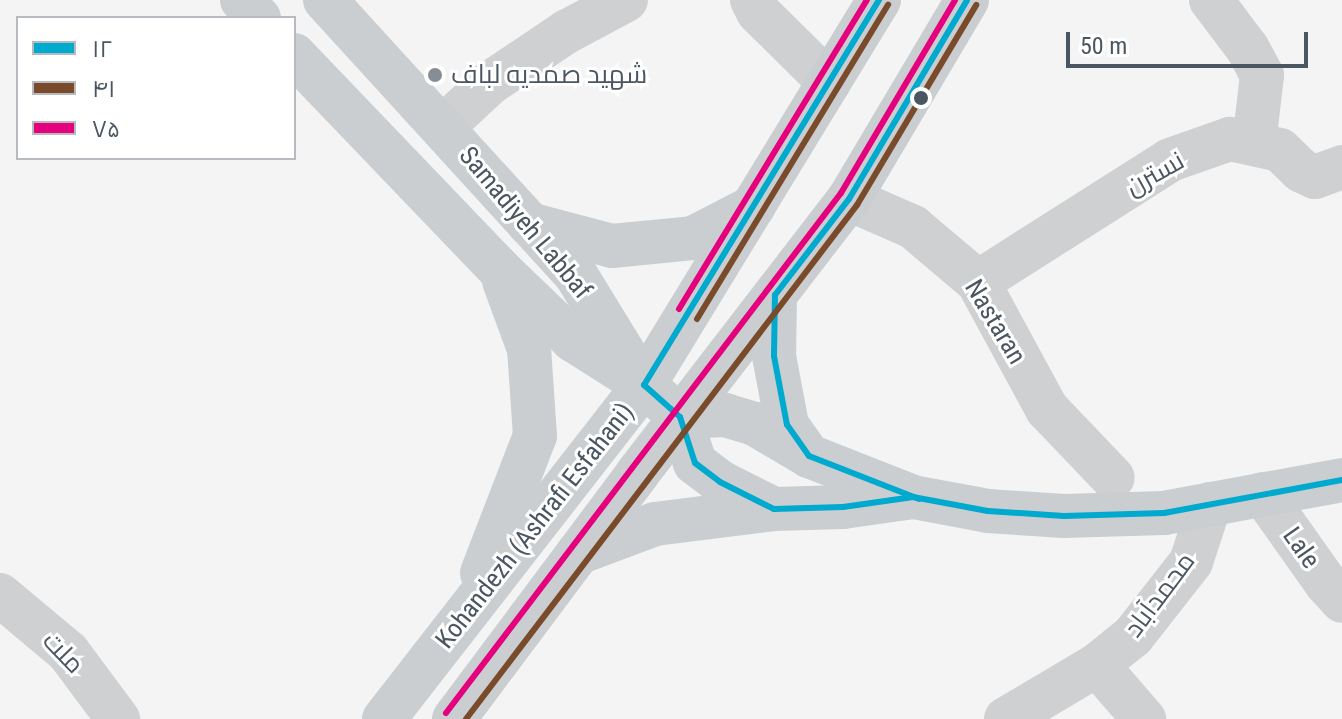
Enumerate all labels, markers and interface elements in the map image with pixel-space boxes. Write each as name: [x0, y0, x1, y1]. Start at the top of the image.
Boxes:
legend: [16, 16, 296, 160]
scale bar: [1070, 16, 1312, 66]
text: 50 m: [1080, 32, 1127, 60]
text: ۱۲: [92, 35, 112, 63]
place label: شهید صمدیه لباف: [451, 59, 647, 91]
marker: شهید صمدیه لباف: [426, 66, 444, 84]
text: ۴۱: [92, 75, 115, 103]
unlabelled marker: [913, 90, 929, 106]
text: ۷۵: [92, 115, 120, 143]
street label: Samadiyeh Labbaf: [452, 140, 598, 306]
street label: نسترن: [1120, 145, 1190, 203]
street label: Nastaran: [958, 274, 1032, 370]
street label: Kohandezh (Ashrafi Esfahani): [429, 397, 641, 655]
street label: Lale: [1276, 521, 1326, 575]
street label: محمدآباد: [1118, 546, 1202, 644]
street label: ملت: [36, 626, 90, 680]

